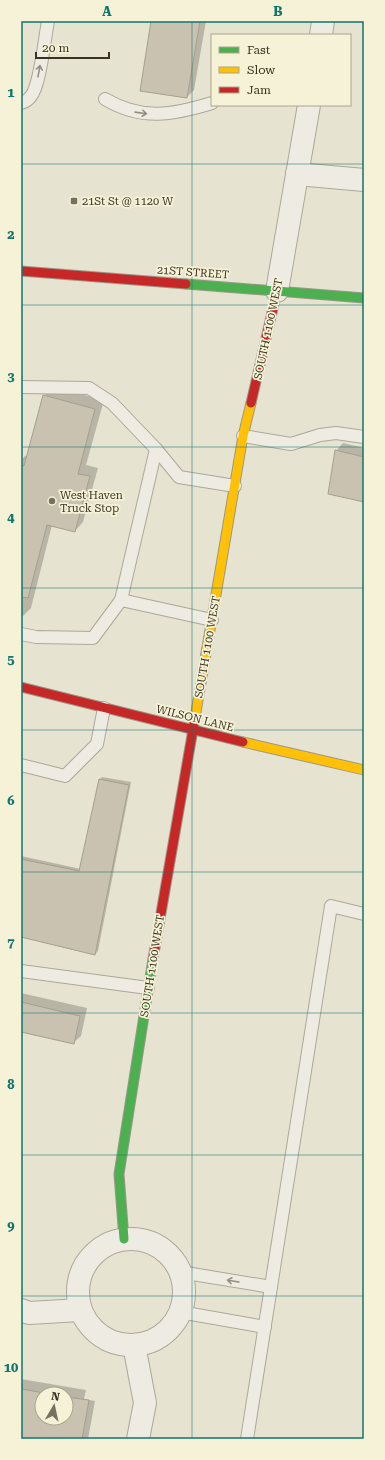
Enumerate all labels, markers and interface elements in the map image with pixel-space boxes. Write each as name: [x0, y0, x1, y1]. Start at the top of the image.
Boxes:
text: A: [102, 4, 112, 19]
text: B: [273, 4, 283, 19]
scale bar: [36, 34, 109, 60]
legend: [211, 34, 351, 106]
text: 20 m: [42, 41, 69, 55]
text: Fast: [247, 43, 271, 57]
text: Slow: [247, 63, 275, 77]
one-way arrow: [35, 65, 43, 78]
text: Jam: [247, 83, 271, 97]
text: 1: [7, 85, 15, 100]
one-way arrow: [134, 109, 147, 117]
place label: 21St St @ 1120 W: [82, 195, 174, 208]
marker: 21St St @ 1120 W: [69, 196, 79, 206]
text: 2: [7, 227, 15, 242]
street label: 21ST STREET: [156, 263, 229, 282]
street label: SOUTH 1100 WEST: [251, 277, 286, 381]
text: 3: [7, 369, 15, 384]
place label: West Haven Truck Stop: [60, 489, 123, 515]
marker: West Haven Truck Stop: [47, 496, 57, 506]
text: 4: [7, 510, 15, 525]
street label: SOUTH 1100 WEST: [192, 595, 223, 699]
text: 5: [7, 652, 15, 667]
street label: WILSON LANE: [155, 703, 235, 734]
text: 6: [7, 793, 15, 808]
street label: SOUTH 1100 WEST: [138, 914, 167, 1018]
text: 7: [7, 935, 15, 950]
text: 8: [7, 1077, 15, 1092]
text: 9: [7, 1218, 15, 1233]
one-way arrow: [226, 1276, 239, 1284]
text: 10: [4, 1360, 18, 1375]
north arrow: [34, 1386, 74, 1426]
text: N: [50, 1390, 61, 1404]

